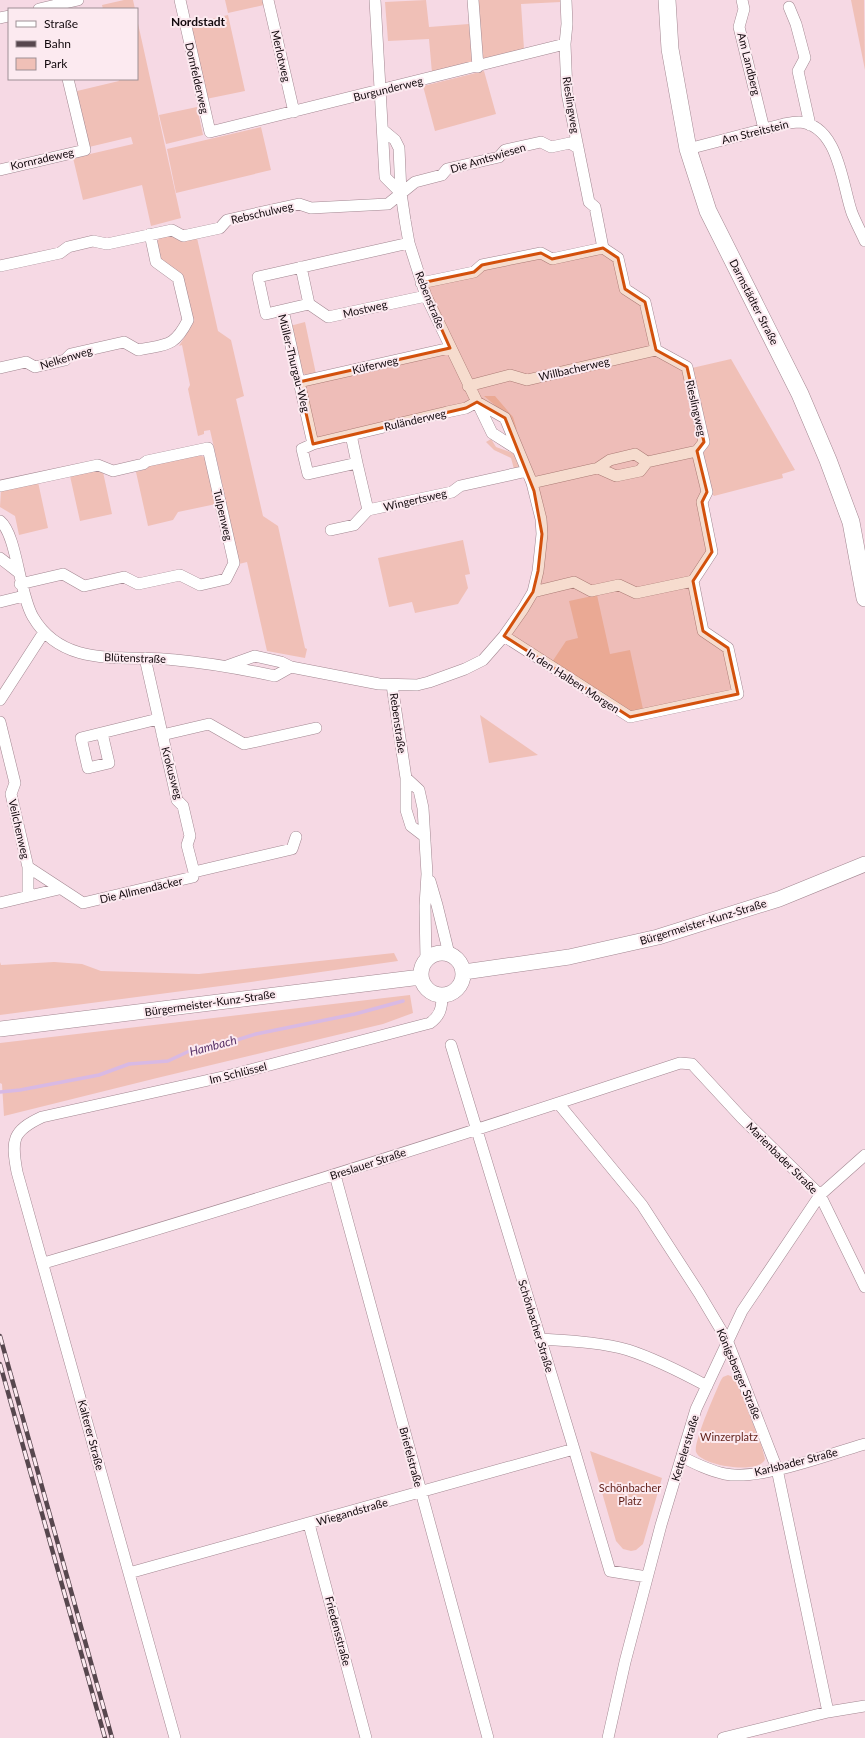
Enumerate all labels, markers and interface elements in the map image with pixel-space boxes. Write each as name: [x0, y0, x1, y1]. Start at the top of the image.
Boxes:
legend: [8, 8, 138, 80]
district label: Nordstadt: [171, 14, 226, 29]
text: Straße: [44, 16, 78, 31]
street label: Merlotweg: [269, 29, 294, 83]
street label: Am Landberg: [735, 31, 764, 97]
text: Bahn: [44, 36, 71, 51]
street label: Dornfelderweg: [183, 41, 212, 115]
text: Park: [44, 56, 68, 71]
street label: Burgunderweg: [352, 74, 424, 103]
street label: Rieslingweg: [561, 76, 582, 134]
street label: Am Streitstein: [720, 117, 790, 146]
street label: Die Amtswiesen: [449, 140, 527, 175]
street label: Kornradeweg: [9, 145, 75, 172]
street label: Rebschulweg: [229, 199, 295, 226]
street label: Darmstädter Straße: [727, 257, 782, 347]
street label: Rebenstraße: [413, 269, 448, 331]
street label: Mostweg: [341, 297, 389, 320]
street label: Müller-Thurgau-Weg: [276, 313, 313, 413]
street label: Nelkenweg: [38, 343, 94, 372]
street label: Küferweg: [351, 353, 399, 376]
street label: Willbacherweg: [537, 354, 611, 383]
street label: Rieslingweg: [684, 379, 709, 437]
street label: Ruländerweg: [383, 406, 447, 433]
street label: Wingertsweg: [382, 486, 448, 513]
street label: Tulpenweg: [211, 488, 236, 542]
street label: In den Halben Morgen: [525, 646, 622, 715]
street label: Blütenstraße: [104, 650, 166, 665]
street label: Rebenstraße: [388, 692, 409, 754]
street label: Krokusweg: [159, 745, 186, 801]
street label: Veilchenweg: [6, 798, 33, 860]
street label: Die Allmendäcker: [98, 874, 184, 905]
street label: Bürgermeister-Kunz-Straße: [638, 896, 768, 947]
street label: Bürgermeister-Kunz-Straße: [144, 987, 276, 1018]
water label: Hambach: [188, 1032, 238, 1059]
street label: Im Schlüssel: [208, 1059, 268, 1086]
street label: Marienbader Straße: [744, 1119, 821, 1196]
street label: Breslauer Straße: [328, 1145, 408, 1182]
street label: Schönbacher Straße: [516, 1278, 557, 1374]
street label: Königsberger Straße: [714, 1326, 765, 1421]
street label: Kalterer Straße: [76, 1398, 107, 1472]
street label: Kettelerstraße: [668, 1413, 701, 1483]
street label: Briefelstraße: [397, 1425, 426, 1489]
park label: Winzerplatz: [700, 1430, 758, 1443]
street label: Karlsbader Straße: [753, 1445, 839, 1478]
park label: Schönbacher Platz: [599, 1481, 661, 1507]
street label: Wiegandstraße: [315, 1495, 389, 1528]
street label: Friedensstraße: [323, 1595, 354, 1667]

